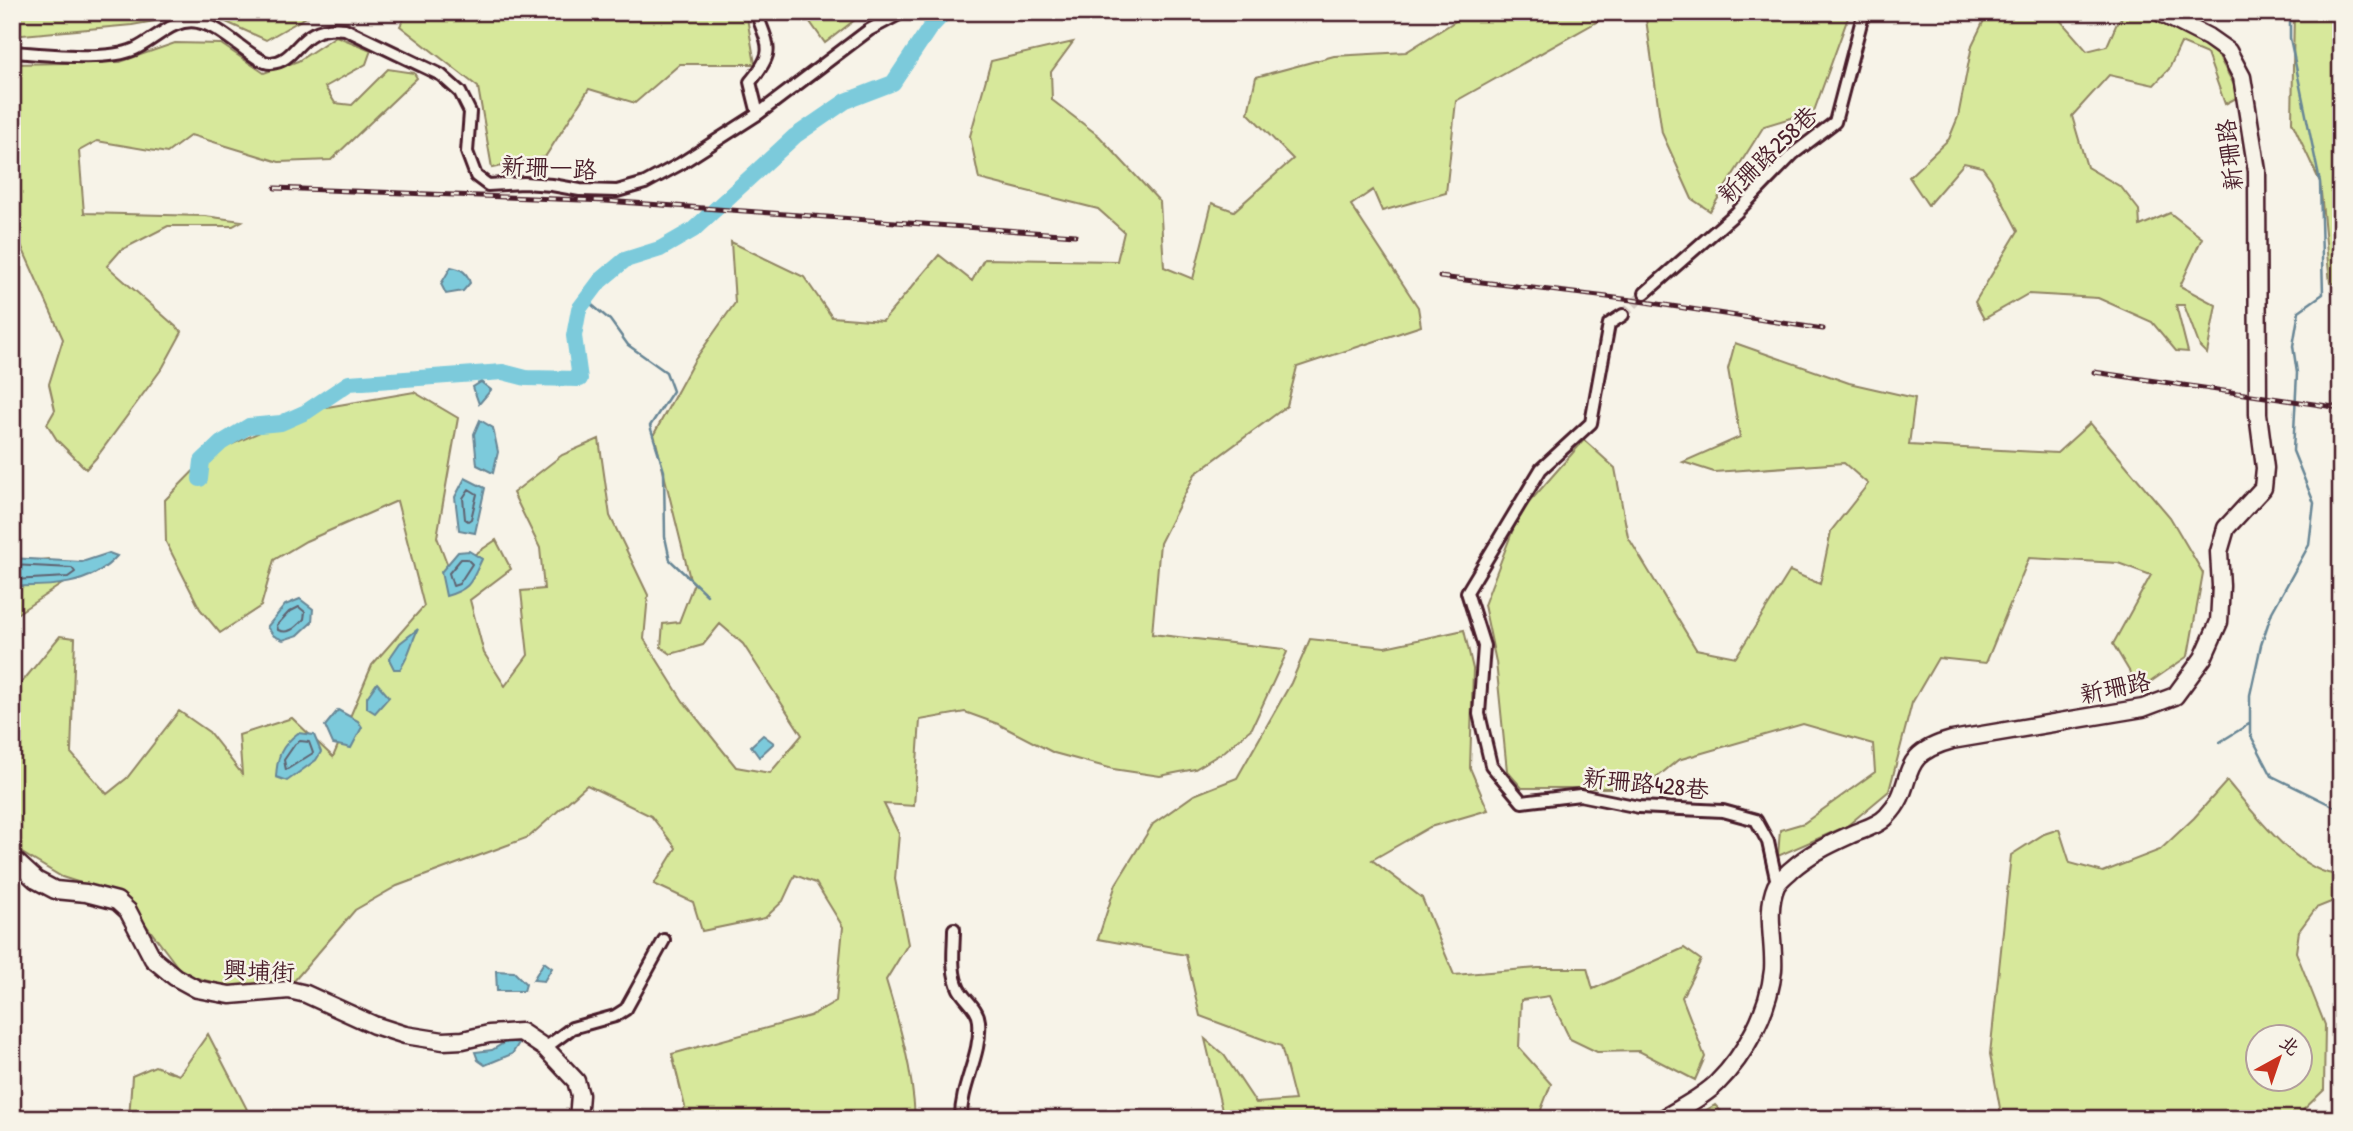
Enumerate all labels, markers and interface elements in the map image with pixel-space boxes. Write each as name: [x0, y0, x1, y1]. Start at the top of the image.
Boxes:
street label: 新珊路258巷: [1710, 98, 1824, 210]
street label: 新珊路: [2209, 117, 2249, 193]
street label: 新珊一路: [500, 149, 598, 185]
street label: 新珊路: [2076, 664, 2154, 710]
street label: 新珊路428巷: [1581, 760, 1711, 806]
street label: 興埔街: [222, 953, 296, 987]
north arrow: [2244, 1023, 2314, 1092]
text: 北: [2274, 1029, 2306, 1061]

